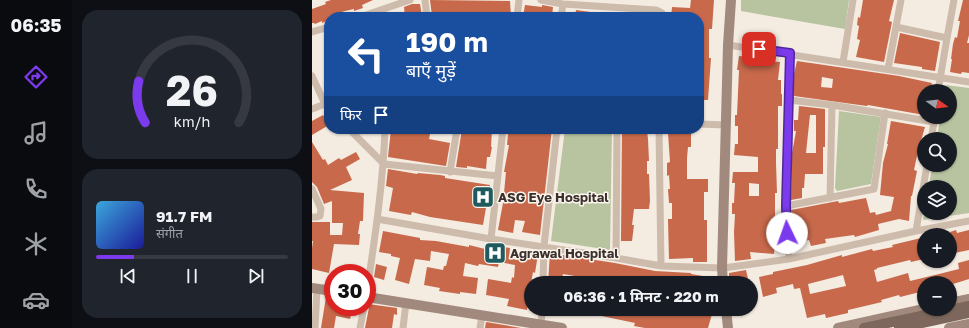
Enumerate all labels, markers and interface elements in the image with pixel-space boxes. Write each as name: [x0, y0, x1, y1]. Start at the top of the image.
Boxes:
text: 06:35: [11, 14, 61, 36]
text: 190 m: [406, 25, 488, 58]
icon: left: [340, 28, 392, 80]
pin: [742, 32, 776, 66]
icon: arrive: [748, 38, 770, 60]
text: बाएँ मुड़ें: [406, 59, 456, 81]
icon: directions: [22, 63, 50, 91]
text: 26: [166, 64, 218, 114]
north arrow: [917, 84, 957, 124]
map controls: [917, 84, 957, 316]
icon: arrive: [370, 104, 392, 126]
text: फिर: [340, 105, 362, 123]
text: km/h: [174, 112, 210, 129]
icon: music: [22, 119, 50, 147]
button: search: [917, 132, 957, 172]
icon: phone: [22, 175, 50, 203]
button: layers: [917, 180, 957, 220]
hospital icon: ASG Eye Hospital: [470, 184, 496, 210]
place label: ASG Eye Hospital: [498, 189, 609, 205]
text: 91.7 FM: [156, 207, 212, 225]
position arrow: [766, 212, 808, 254]
text: संगीत: [156, 225, 183, 241]
button: +: [917, 228, 957, 268]
icon: climate: [22, 230, 50, 258]
hospital icon: Agrawal Hospital: [482, 240, 508, 266]
place label: Agrawal Hospital: [510, 245, 619, 261]
speed limit sign: 30: [324, 264, 376, 316]
icon: previous: [117, 265, 139, 287]
icon: pause: [181, 265, 203, 287]
icon: next: [245, 265, 267, 287]
button: −: [917, 276, 957, 316]
icon: car: [22, 286, 50, 314]
text: 06:36 · 1 मिनट · 220 m: [563, 287, 719, 305]

